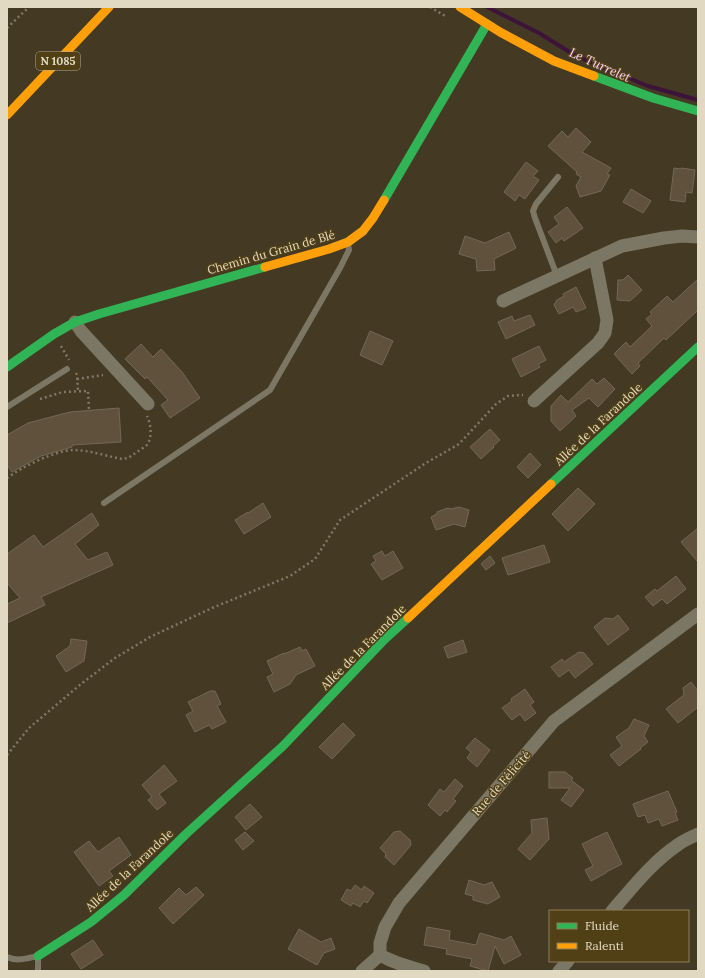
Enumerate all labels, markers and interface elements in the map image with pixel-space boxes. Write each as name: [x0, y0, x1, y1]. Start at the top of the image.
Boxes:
water label: Le Turrelet: [567, 44, 634, 86]
road number: N 1085: [36, 52, 80, 70]
street label: Chemin du Grain de Blé: [205, 226, 337, 277]
street label: Allée de la Farandole: [550, 379, 645, 469]
street label: Allée de la Farandole: [317, 601, 409, 693]
street label: Rue de Félicité: [468, 747, 534, 819]
street label: Allée de la Farandole: [81, 825, 176, 915]
legend: [549, 910, 689, 962]
text: Fluide: [585, 918, 620, 933]
text: Ralenti: [585, 938, 624, 953]

